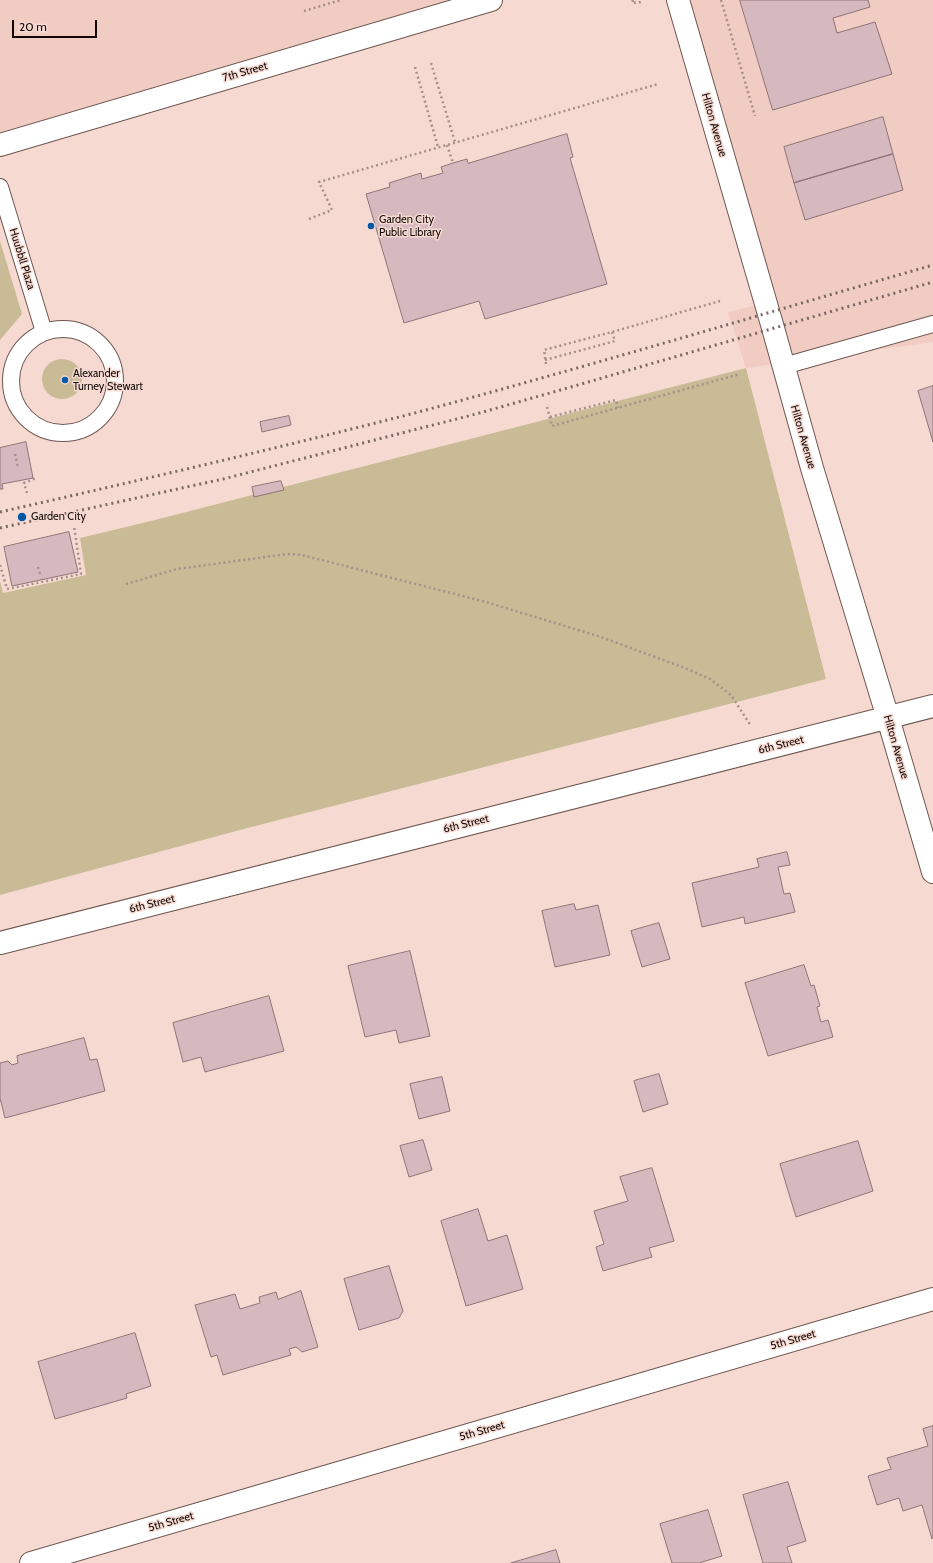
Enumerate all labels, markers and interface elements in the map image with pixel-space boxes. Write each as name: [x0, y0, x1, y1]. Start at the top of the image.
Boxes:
scale bar: [14, 12, 99, 38]
text: 20 m: [19, 19, 47, 34]
street label: 7th Street: [221, 59, 269, 85]
street label: Hilton Avenue: [699, 92, 729, 158]
place label: Garden City Public Library: [379, 213, 441, 239]
marker: Garden City Public Library: [366, 221, 376, 231]
street label: Huubbll Plaza: [6, 227, 38, 291]
place label: Alexander Turney Stewart: [73, 367, 143, 393]
marker: Alexander Turney Stewart: [60, 375, 70, 385]
street label: Hilton Avenue: [788, 404, 818, 470]
place label: Garden City: [31, 510, 86, 524]
marker: Garden City: [16, 511, 28, 523]
street label: Hilton Avenue: [881, 714, 911, 780]
street label: 6th Street: [757, 733, 805, 757]
street label: 6th Street: [442, 812, 490, 836]
street label: 6th Street: [128, 892, 176, 916]
street label: 5th Street: [769, 1327, 817, 1353]
street label: 5th Street: [458, 1418, 506, 1444]
street label: 5th Street: [147, 1509, 195, 1535]

